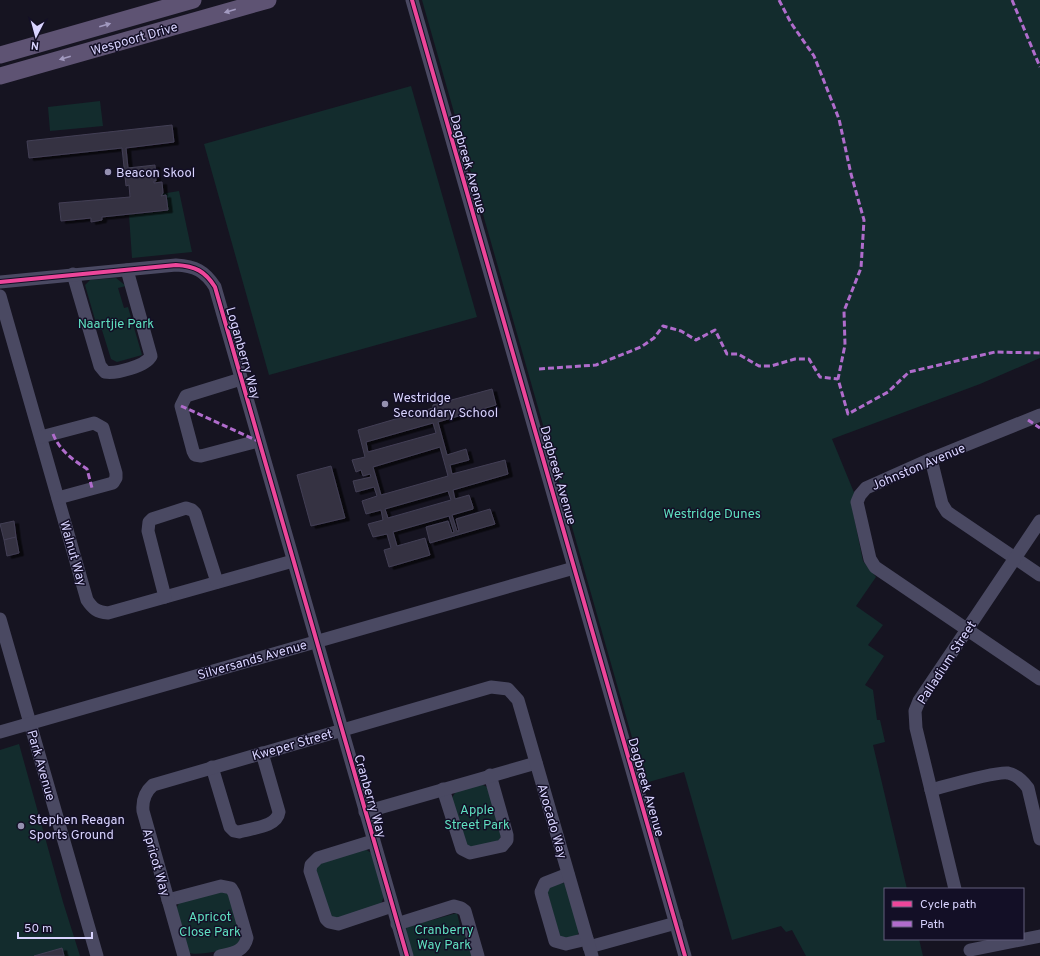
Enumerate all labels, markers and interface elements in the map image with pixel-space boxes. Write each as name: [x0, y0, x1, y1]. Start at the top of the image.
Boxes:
one-way arrow: [224, 8, 236, 14]
north arrow: [16, 16, 56, 56]
street label: Wespoort Drive: [89, 20, 180, 60]
one-way arrow: [99, 22, 111, 28]
text: N: [30, 38, 40, 52]
one-way arrow: [59, 55, 71, 61]
street label: Dagbreek Avenue: [445, 113, 489, 216]
place label: Beacon Skool: [116, 166, 195, 182]
marker: Beacon Skool: [103, 167, 113, 177]
street label: Loganberry Way: [221, 306, 263, 402]
park label: Naartjie Park: [78, 317, 154, 333]
place label: Westridge Secondary School: [393, 391, 498, 422]
marker: Westridge Secondary School: [380, 399, 390, 409]
street label: Dagbreek Avenue: [535, 424, 579, 527]
street label: Johnston Avenue: [869, 441, 968, 495]
park label: Westridge Dunes: [663, 507, 761, 523]
street label: Walnut Way: [55, 519, 89, 588]
street label: Palladium Street: [915, 618, 981, 708]
street label: Silversands Avenue: [196, 638, 309, 684]
street label: Kweper Street: [250, 727, 335, 765]
street label: Park Avenue: [22, 728, 58, 803]
street label: Dagbreek Avenue: [623, 736, 667, 839]
street label: Cranberry Way: [349, 753, 389, 840]
street label: Avocado Way: [533, 782, 569, 861]
park label: Apple Street Park: [444, 803, 510, 834]
place label: Stephen Reagan Sports Ground: [29, 813, 125, 844]
marker: Stephen Reagan Sports Ground: [16, 821, 26, 831]
street label: Apricot Way: [138, 827, 172, 899]
legend: [884, 888, 1024, 940]
text: Cycle path: [920, 897, 977, 913]
park label: Apricot Close Park: [179, 910, 241, 941]
scale bar: [18, 914, 92, 940]
text: Path: [920, 917, 945, 933]
text: 50 m: [24, 921, 52, 937]
park label: Cranberry Way Park: [414, 923, 474, 954]

